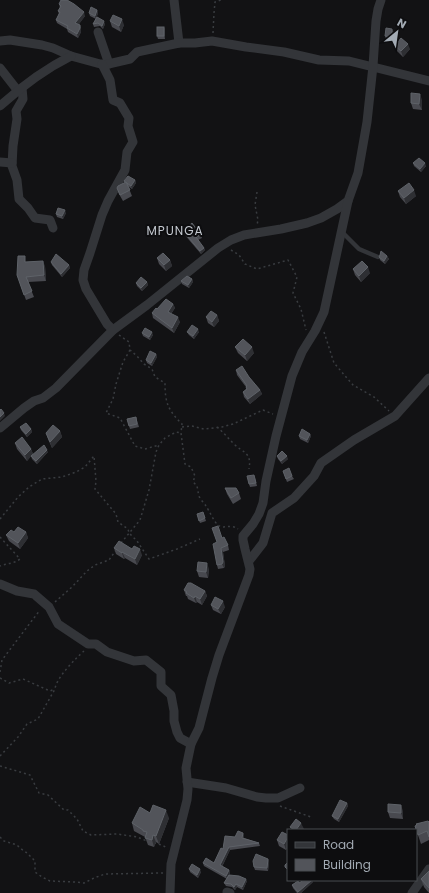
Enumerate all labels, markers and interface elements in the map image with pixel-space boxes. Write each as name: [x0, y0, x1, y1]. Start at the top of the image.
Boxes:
north arrow: [377, 12, 417, 52]
text: N: [394, 14, 409, 32]
district label: MPUNGA: [146, 222, 204, 239]
legend: [287, 829, 417, 881]
text: Road: [323, 836, 354, 853]
text: Building: [323, 856, 371, 873]

